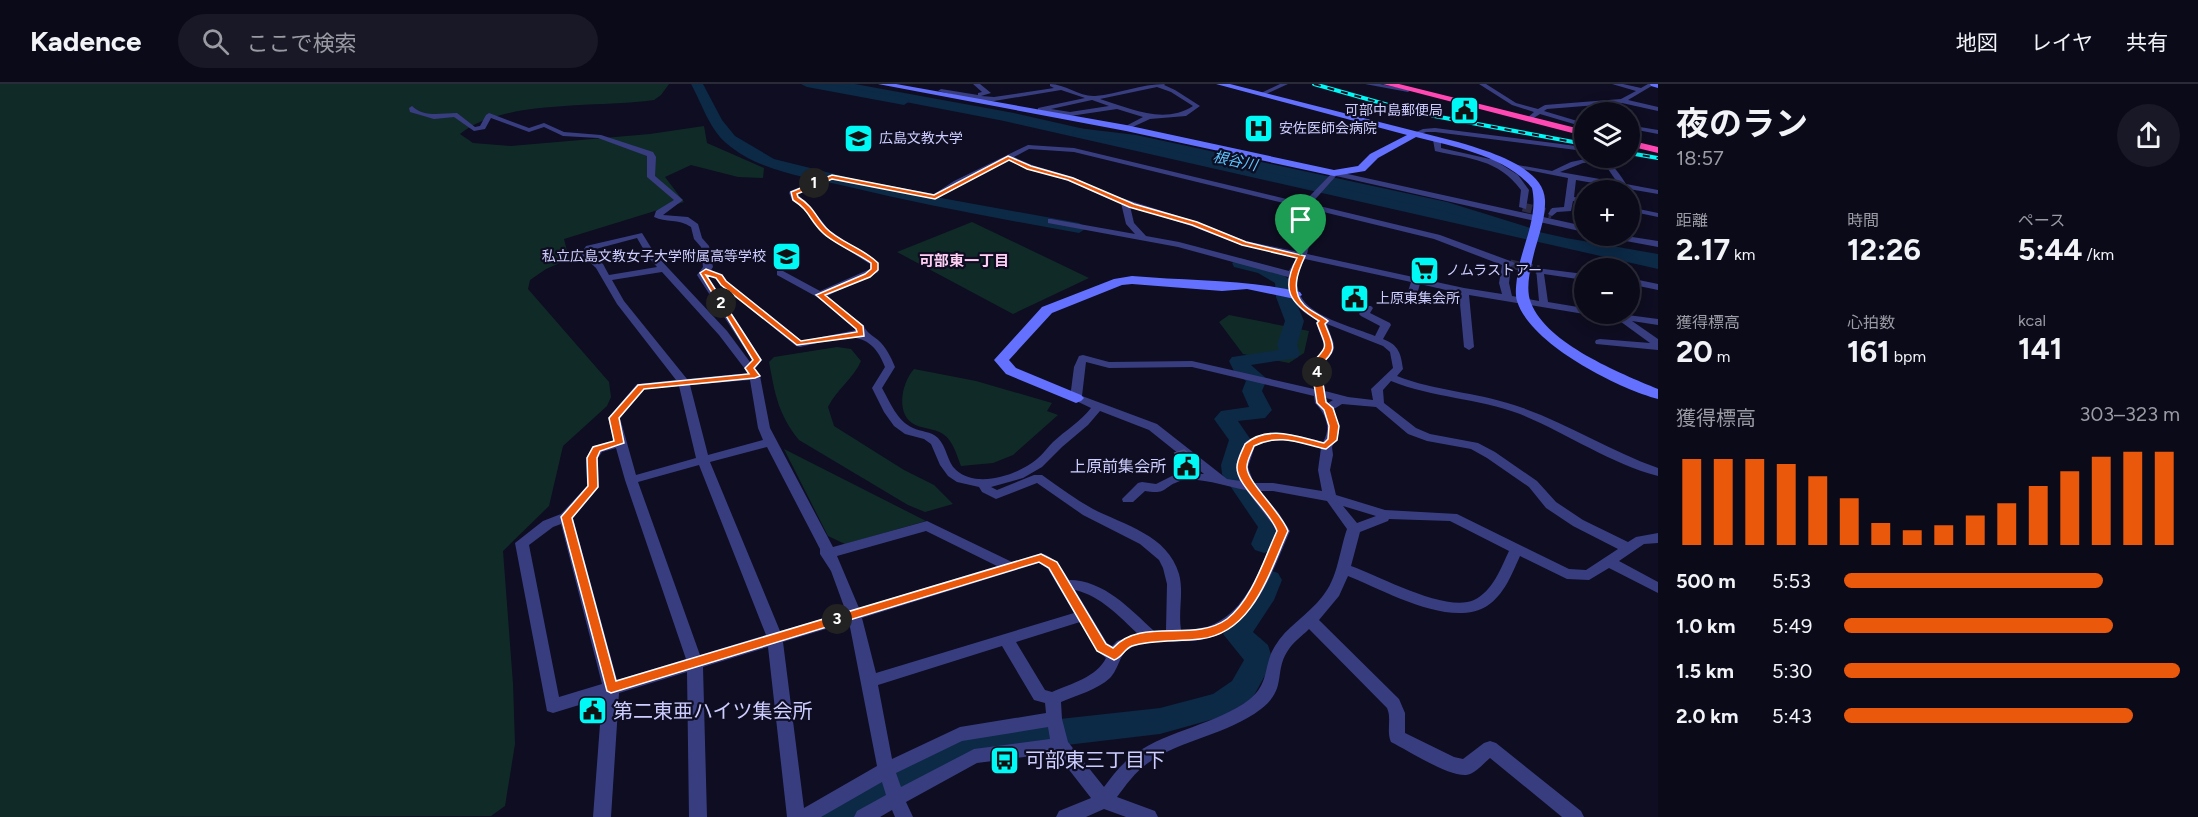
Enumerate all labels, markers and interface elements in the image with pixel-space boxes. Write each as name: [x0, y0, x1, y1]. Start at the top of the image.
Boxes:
search box: [178, 14, 598, 68]
text: Kadence: [30, 24, 142, 58]
icon: search: [199, 25, 232, 58]
text: ここで検索: [247, 30, 357, 57]
text: 地図: [1956, 30, 1998, 55]
text: レイヤ: [2031, 30, 2093, 55]
text: 共有: [2126, 30, 2168, 55]
public building icon: 可部中島郵便局: [1448, 94, 1480, 126]
place label: 可部中島郵便局: [1345, 102, 1443, 119]
map controls: [1574, 102, 1640, 324]
button: layers: [1574, 102, 1640, 168]
text: 夜のラン: [1676, 104, 1808, 143]
button: share: [2117, 104, 2180, 167]
hospital icon: 安佐医師会病院: [1242, 112, 1274, 144]
place label: 安佐医師会病院: [1279, 120, 1377, 137]
school or university icon: 広島文教大学: [842, 122, 874, 154]
place label: 広島文教大学: [879, 130, 963, 147]
text: 18:57: [1676, 146, 1724, 170]
water label: 根谷川: [1211, 148, 1261, 175]
pin: 1: [799, 168, 829, 198]
text: 1: [811, 173, 817, 192]
button: +: [1574, 180, 1640, 246]
pin: [1275, 194, 1326, 256]
icon: arrive: [1284, 203, 1317, 236]
text: 距離: [1676, 211, 1708, 230]
text: 時間: [1847, 211, 1879, 230]
text: ペース: [2018, 211, 2065, 230]
text: 2.17: [1676, 231, 1730, 268]
text: 12:26: [1847, 231, 1921, 268]
text: 5:44: [2018, 231, 2082, 268]
school or university icon: 私立広島文教女子大学附属高等学校: [771, 240, 803, 272]
text: km: [1730, 245, 1755, 264]
text: /km: [2082, 245, 2114, 264]
place label: 私立広島文教女子大学附属高等学校: [542, 248, 766, 265]
district label: 可部東一丁目: [919, 252, 1009, 270]
supermarket icon: ノムラストアー: [1409, 254, 1441, 286]
button: −: [1574, 258, 1640, 324]
place label: ノムラストアー: [1446, 262, 1542, 279]
public building icon: 上原東集会所: [1339, 282, 1371, 314]
pin: 2: [706, 288, 736, 318]
place label: 上原東集会所: [1376, 290, 1460, 307]
text: 2: [716, 293, 726, 312]
text: kcal: [2018, 311, 2046, 330]
text: 獲得標高: [1676, 313, 1740, 332]
text: 心拍数: [1847, 313, 1895, 332]
text: 141: [2018, 330, 2062, 367]
text: 20: [1676, 333, 1713, 370]
text: 161: [1847, 333, 1890, 370]
text: m: [1713, 347, 1730, 366]
text: bpm: [1890, 347, 1926, 366]
pin: 4: [1302, 357, 1332, 387]
text: 4: [1312, 362, 1322, 381]
text: 303–323 m: [2080, 402, 2180, 426]
text: 獲得標高: [1676, 406, 1756, 430]
public building icon: 上原前集会所: [1171, 450, 1203, 482]
place label: 上原前集会所: [1070, 457, 1166, 476]
text: 500 m: [1676, 569, 1736, 593]
text: 5:53: [1772, 569, 1811, 593]
pin: 3: [822, 604, 852, 634]
text: 3: [833, 609, 841, 628]
text: 1.0 km: [1676, 614, 1735, 638]
text: 5:49: [1772, 614, 1812, 638]
text: 1.5 km: [1676, 659, 1734, 683]
text: 5:30: [1772, 659, 1812, 683]
public building icon: 第二東亜ハイツ集会所: [576, 695, 608, 727]
place label: 第二東亜ハイツ集会所: [613, 699, 813, 723]
text: 2.0 km: [1676, 704, 1738, 728]
text: 5:43: [1772, 704, 1812, 728]
bus stop icon: 可部東三丁目下: [988, 744, 1020, 776]
place label: 可部東三丁目下: [1025, 748, 1165, 772]

